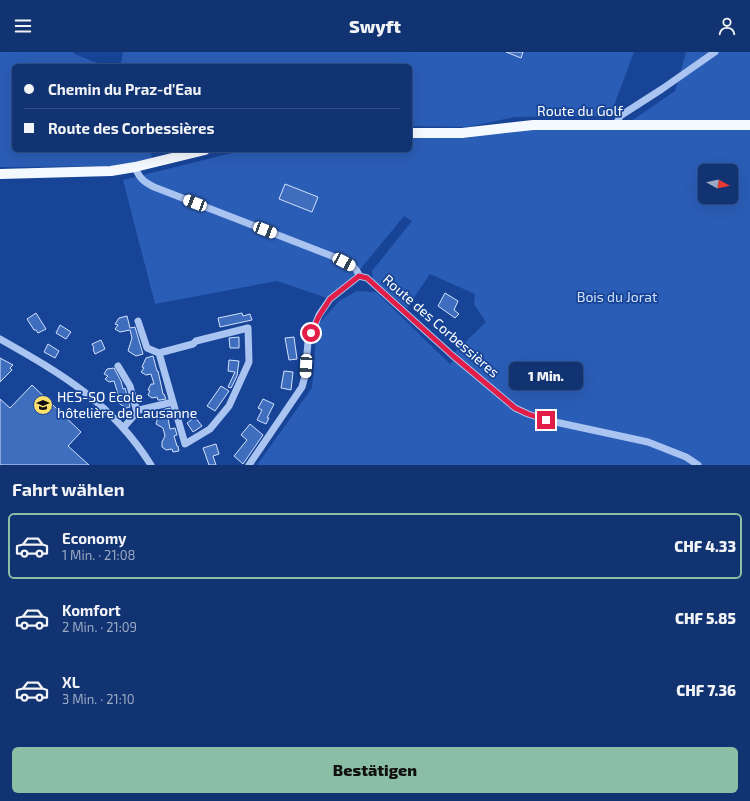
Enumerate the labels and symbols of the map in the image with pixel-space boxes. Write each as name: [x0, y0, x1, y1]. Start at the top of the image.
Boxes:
street label: Route du Golf: [537, 102, 624, 119]
north arrow: [698, 164, 738, 204]
car: [182, 193, 208, 213]
car: [252, 220, 278, 240]
car: [331, 251, 357, 273]
street label: Route des Corbessières: [380, 270, 503, 381]
park label: Bois du Jorat: [577, 288, 657, 305]
route start: [302, 324, 320, 342]
car: [299, 354, 313, 378]
callout: 1 Min.: [509, 362, 583, 390]
place label: HES-SO Ecole hôtelière de Lausanne: [57, 388, 197, 421]
school or university icon: HES-SO Ecole hôtelière de Lausanne: [32, 394, 54, 416]
route end: [537, 411, 555, 429]

